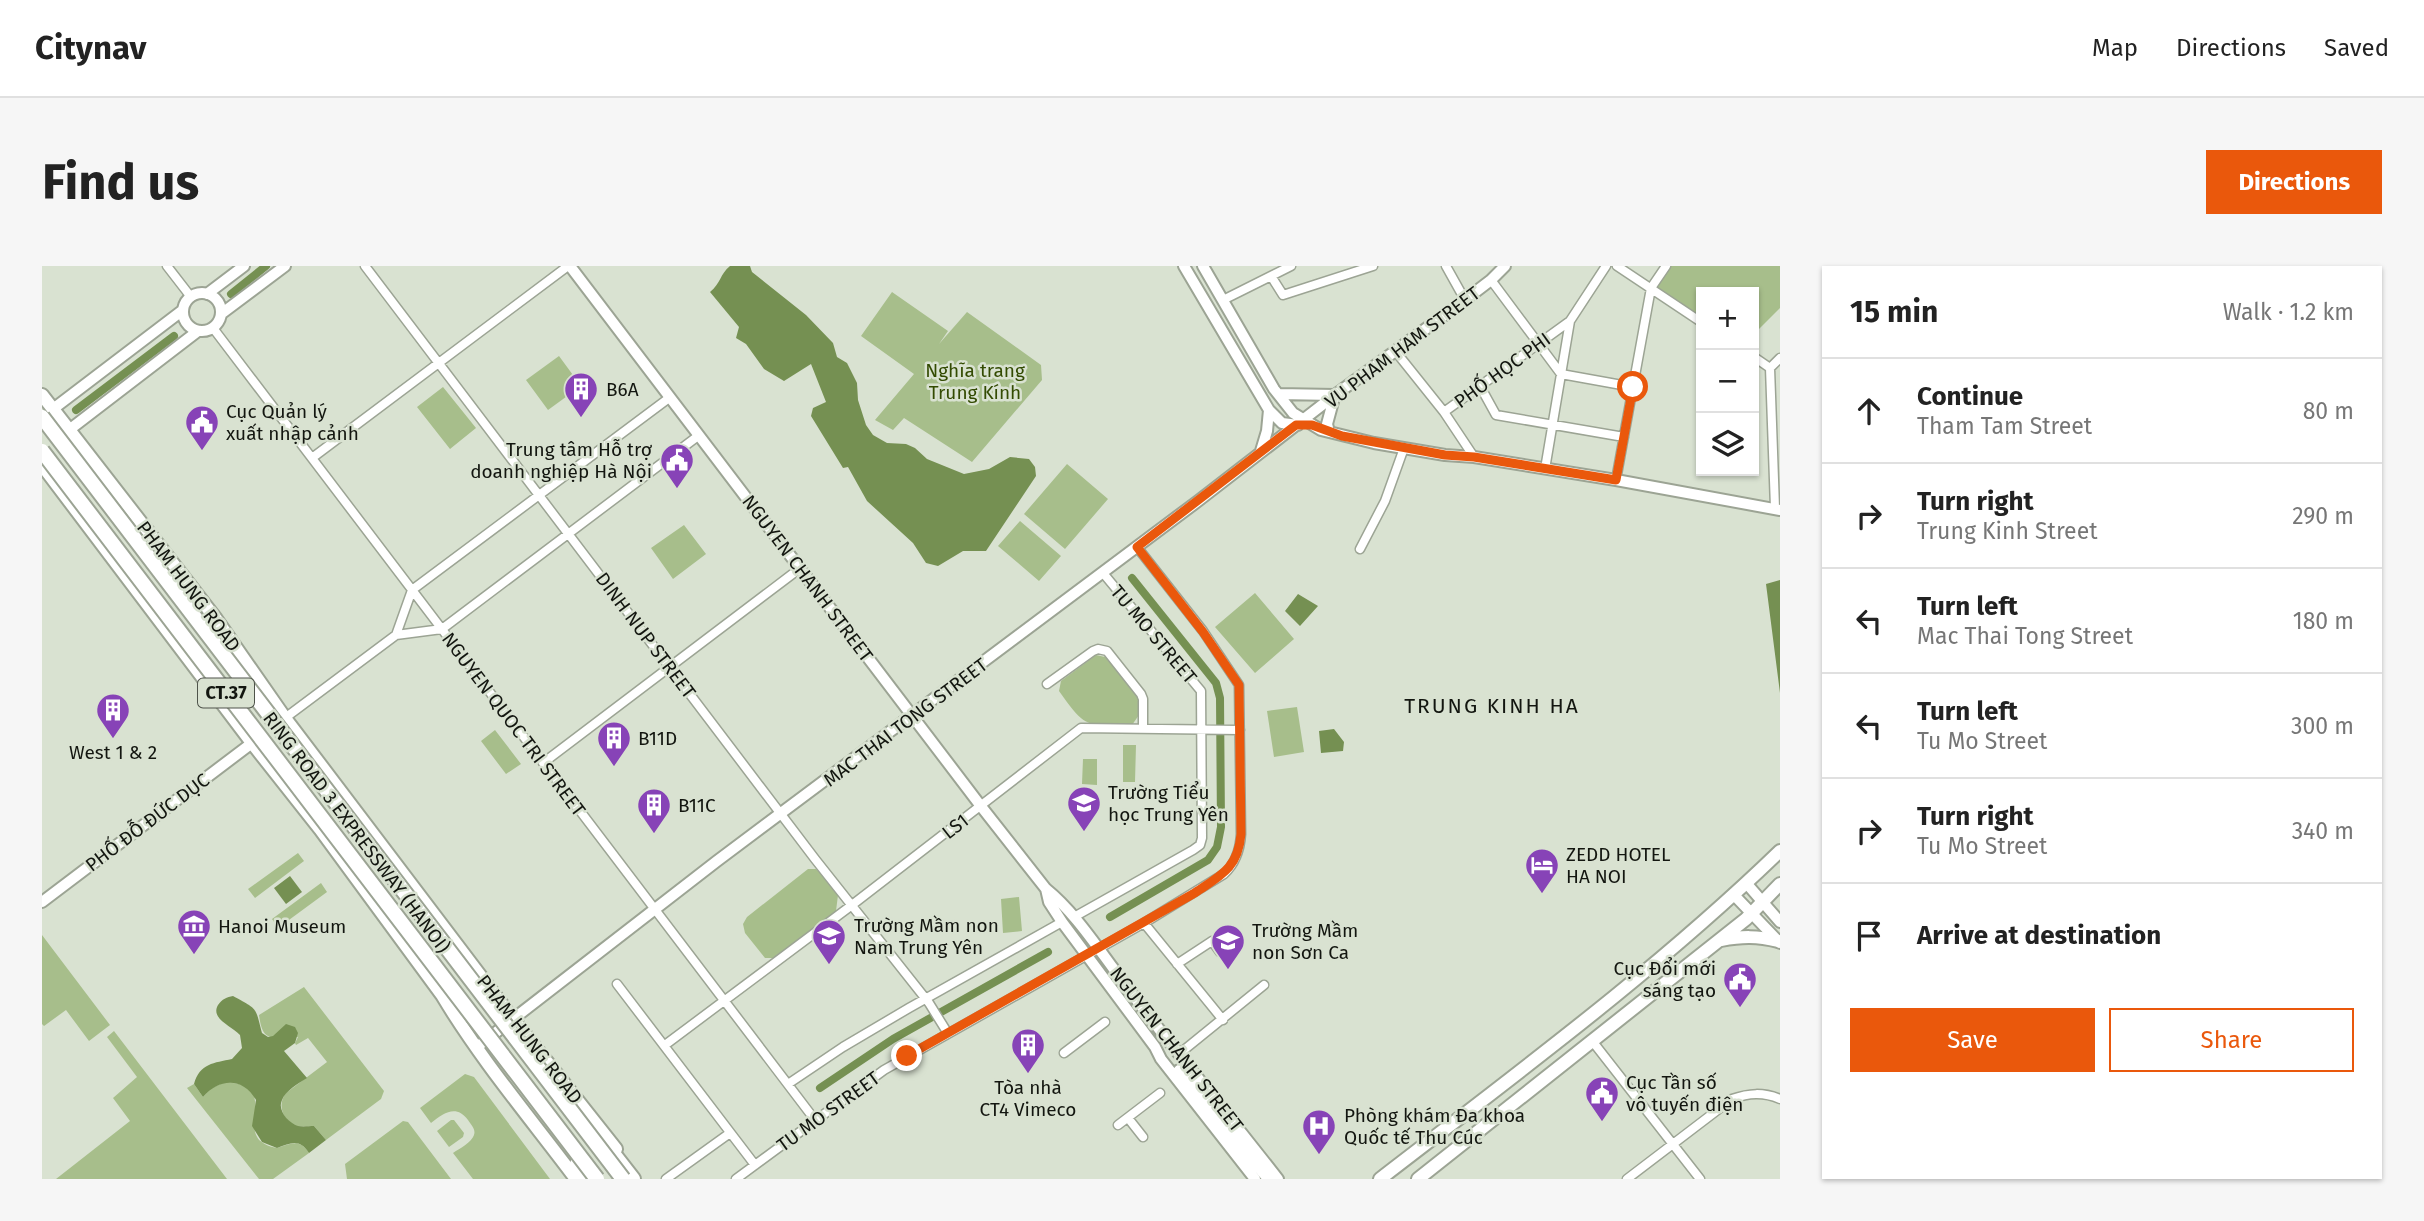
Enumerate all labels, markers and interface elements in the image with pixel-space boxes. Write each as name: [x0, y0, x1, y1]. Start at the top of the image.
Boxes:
text: Citynav: [35, 28, 147, 68]
text: Map: [2092, 34, 2138, 62]
text: Directions: [2176, 34, 2286, 62]
text: Saved: [2324, 34, 2389, 62]
button: Directions: [2206, 150, 2382, 214]
text: Find us: [42, 153, 199, 212]
street label: VU PHAM HAM STREET: [1320, 282, 1484, 413]
map controls: [1696, 287, 1759, 476]
button: +: [1696, 287, 1759, 350]
text: 15 min: [1850, 294, 1938, 330]
text: Walk · 1.2 km: [2223, 298, 2354, 326]
street label: PHỐ HỌC PHI: [1448, 326, 1555, 413]
button: −: [1696, 350, 1759, 413]
park label: Nghĩa trang Trung Kính: [925, 359, 1025, 404]
building icon: B6A: [562, 370, 600, 419]
route start: [1617, 371, 1648, 402]
place label: B6A: [606, 378, 639, 401]
text: Continue: [1917, 381, 2023, 412]
icon: ahead: [1850, 392, 1888, 430]
text: 80 m: [2303, 397, 2354, 425]
place label: Cục Quản lý xuất nhập cảnh: [226, 400, 359, 445]
public building icon: Cục Quản lý xuất nhập cảnh: [183, 403, 221, 452]
text: Tham Tam Street: [1917, 412, 2092, 440]
button: layers: [1696, 413, 1759, 476]
place label: Trung tâm Hỗ trợ doanh nghiệp Hà Nội: [470, 438, 653, 483]
public building icon: Trung tâm Hỗ trợ doanh nghiệp Hà Nội: [658, 441, 696, 490]
text: Turn right: [1917, 486, 2034, 517]
street label: NGUYEN CHANH STREET: [737, 490, 878, 666]
icon: right: [1850, 497, 1888, 535]
text: 290 m: [2292, 502, 2354, 530]
street label: PHAM HUNG ROAD: [132, 516, 245, 656]
text: Trung Kinh Street: [1917, 517, 2097, 545]
street label: DINH NUP STREET: [591, 568, 701, 703]
street label: TU MO STREET: [1106, 580, 1202, 688]
text: Turn left: [1917, 591, 2018, 622]
icon: left: [1850, 602, 1888, 640]
text: 180 m: [2293, 607, 2354, 635]
text: Mac Thai Tong Street: [1917, 622, 2133, 650]
street label: NGUYEN QUOC TRI STREET: [437, 628, 590, 821]
street label: MAC THAI TONG STREET: [819, 653, 992, 792]
road number: CT.37: [198, 678, 254, 708]
building icon: West 1 & 2: [94, 691, 132, 740]
district label: TRUNG KINH HA: [1404, 693, 1580, 719]
text: Turn left: [1917, 696, 2018, 727]
street label: RING ROAD 3 EXPRESSWAY (HANOI): [258, 707, 455, 958]
icon: left: [1850, 707, 1888, 745]
text: 300 m: [2291, 712, 2354, 740]
building icon: B11D: [595, 719, 633, 768]
place label: B11D: [638, 727, 677, 750]
text: Tu Mo Street: [1917, 727, 2047, 755]
place label: West 1 & 2: [69, 741, 157, 764]
street label: PHỐ ĐỖ ĐỨC DỤC: [80, 767, 214, 876]
place label: Trường Tiểu học Trung Yên: [1108, 781, 1229, 826]
school or university icon: Trường Tiểu học Trung Yên: [1065, 784, 1103, 833]
building icon: B11C: [635, 786, 673, 835]
place label: B11C: [678, 794, 716, 817]
text: Turn right: [1917, 801, 2034, 832]
street label: LS1: [938, 809, 973, 844]
icon: right: [1850, 812, 1888, 850]
text: 340 m: [2292, 817, 2354, 845]
text: Tu Mo Street: [1917, 832, 2047, 860]
place label: ZEDD HOTEL HA NOI: [1566, 843, 1671, 888]
hotel icon: ZEDD HOTEL HA NOI: [1523, 846, 1561, 895]
museum icon: Hanoi Museum: [175, 907, 213, 956]
place label: Trường Mầm non Nam Trung Yên: [854, 914, 999, 959]
place label: Hanoi Museum: [218, 915, 346, 938]
school or university icon: Trường Mầm non Nam Trung Yên: [810, 917, 848, 966]
icon: arrive: [1850, 917, 1888, 955]
place label: Trường Mầm non Sơn Ca: [1252, 919, 1358, 964]
text: Arrive at destination: [1917, 920, 2161, 951]
school or university icon: Trường Mầm non Sơn Ca: [1209, 922, 1247, 971]
place label: Cục Đổi mới sáng tạo: [1614, 957, 1716, 1002]
public building icon: Cục Đổi mới sáng tạo: [1721, 960, 1759, 1009]
street label: NGUYEN CHANH STREET: [1105, 962, 1248, 1136]
street label: PHAM HUNG ROAD: [472, 970, 587, 1108]
button: Save: [1850, 1008, 2095, 1072]
button: Share: [2109, 1008, 2354, 1072]
building icon: Tòa nhà CT4 Vimeco: [1009, 1026, 1047, 1075]
route end: [891, 1040, 922, 1071]
street label: TU MO STREET: [772, 1066, 884, 1156]
place label: Cục Tần số vô tuyến điện: [1626, 1071, 1743, 1116]
public building icon: Cục Tần số vô tuyến điện: [1583, 1074, 1621, 1123]
place label: Tòa nhà CT4 Vimeco: [980, 1076, 1076, 1121]
place label: Phòng khám Đa khoa Quốc tế Thu Cúc: [1344, 1104, 1525, 1149]
hospital icon: Phòng khám Đa khoa Quốc tế Thu Cúc: [1300, 1107, 1338, 1156]

